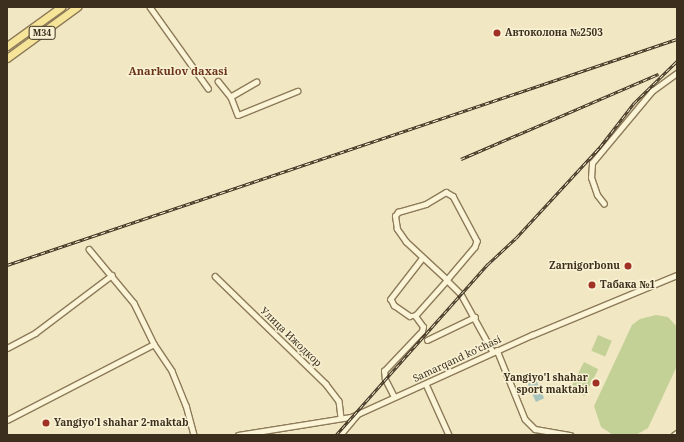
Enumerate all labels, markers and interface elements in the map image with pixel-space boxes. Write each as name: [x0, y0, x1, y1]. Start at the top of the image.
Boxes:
road number: M34: [28, 26, 56, 40]
place label: Автоколона №2503: [505, 27, 603, 39]
marker: Автоколона №2503: [492, 28, 502, 38]
district label: Anarkulov daxasi: [128, 64, 228, 78]
place label: Zarnigorbonu: [549, 260, 620, 272]
marker: Zarnigorbonu: [623, 261, 633, 271]
place label: Табака №1: [600, 279, 655, 291]
marker: Табака №1: [587, 280, 597, 290]
street label: Улица Ижодкор: [258, 305, 324, 369]
street label: Samarqand ko'chasi: [411, 333, 503, 385]
place label: Yangiyo'l shahar sport maktabi: [504, 371, 588, 394]
marker: Yangiyo'l shahar sport maktabi: [591, 378, 601, 388]
place label: Yangiyo'l shahar 2-maktab: [54, 417, 189, 429]
marker: Yangiyo'l shahar 2-maktab: [41, 418, 51, 428]

